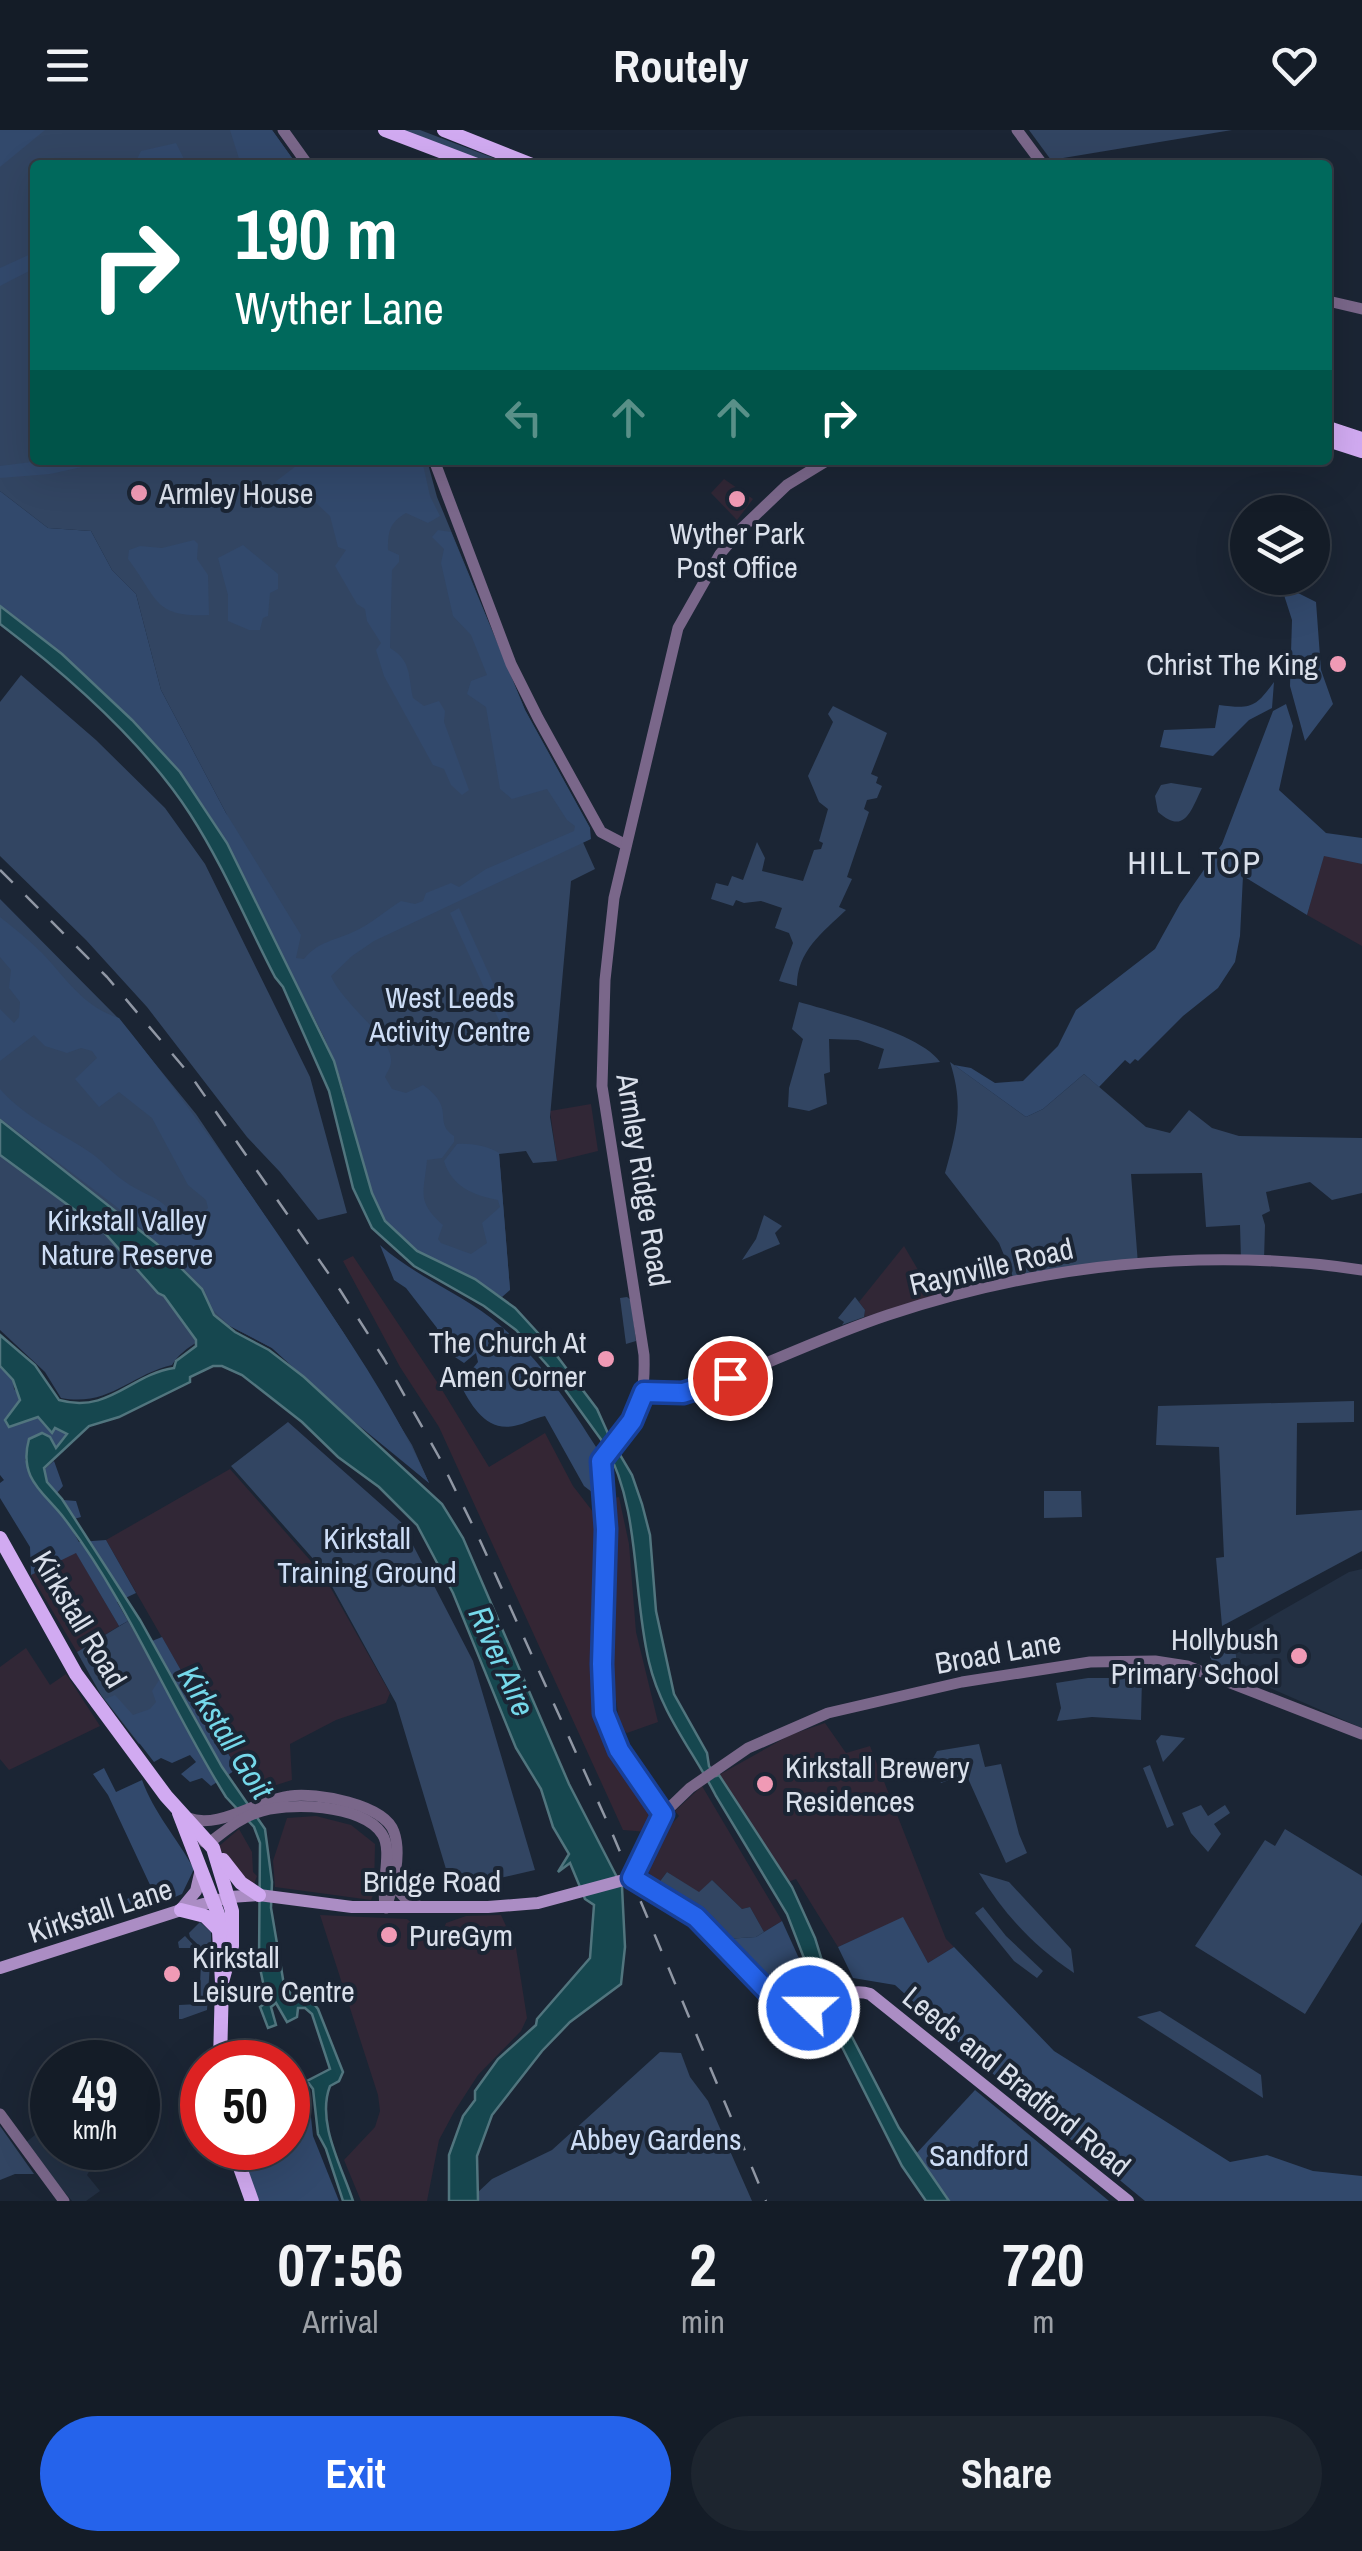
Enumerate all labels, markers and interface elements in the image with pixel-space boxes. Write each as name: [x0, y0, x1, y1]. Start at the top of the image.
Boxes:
text: Routely: [613, 35, 749, 96]
icon: menu: [40, 38, 95, 93]
icon: heart: [1267, 38, 1322, 93]
text: 190 m: [235, 187, 398, 281]
icon: right: [70, 200, 200, 330]
text: Wyther Lane: [235, 277, 444, 338]
icon: left: [496, 390, 551, 445]
icon: ahead: [601, 390, 656, 445]
icon: ahead: [706, 390, 761, 445]
icon: right: [811, 390, 866, 445]
place label: Armley House: [158, 473, 313, 513]
marker: Armley House: [128, 482, 150, 504]
marker: Wyther Park Post Office: [726, 488, 748, 510]
map controls: [1230, 495, 1330, 595]
button: layers: [1230, 495, 1330, 595]
place label: Wyther Park Post Office: [669, 513, 805, 587]
place label: Christ The King: [1146, 644, 1318, 684]
marker: Christ The King: [1327, 653, 1349, 675]
district label: HILL TOP: [1128, 841, 1262, 884]
park label: West Leeds Activity Centre: [368, 977, 531, 1051]
street label: Armley Ridge Road: [607, 1070, 681, 1289]
park label: Kirkstall Valley Nature Reserve: [41, 1200, 213, 1274]
street label: Raynville Road: [905, 1228, 1077, 1304]
place label: The Church At Amen Corner: [429, 1322, 587, 1396]
pin: [688, 1336, 773, 1421]
marker: The Church At Amen Corner: [595, 1348, 617, 1370]
icon: arrive: [703, 1351, 758, 1406]
park label: Kirkstall Training Ground: [277, 1518, 457, 1592]
street label: Kirkstall Road: [23, 1543, 137, 1695]
water label: River Aire: [459, 1599, 545, 1723]
place label: Hollybush Primary School: [1111, 1619, 1279, 1693]
street label: Broad Lane: [932, 1621, 1064, 1683]
marker: Hollybush Primary School: [1288, 1645, 1310, 1667]
water label: Kirkstall Goit: [168, 1657, 284, 1808]
place label: Kirkstall Brewery Residences: [785, 1747, 970, 1821]
marker: Kirkstall Brewery Residences: [754, 1773, 776, 1795]
street label: Bridge Road: [363, 1861, 501, 1901]
street label: Kirkstall Lane: [23, 1868, 177, 1952]
place label: PureGym: [409, 1915, 513, 1955]
marker: PureGym: [378, 1924, 400, 1946]
place label: Kirkstall Leisure Centre: [192, 1937, 355, 2011]
position arrow: [757, 1956, 861, 2060]
marker: Kirkstall Leisure Centre: [161, 1963, 183, 1985]
street label: Leeds and Bradford Road: [895, 1977, 1139, 2185]
speed limit sign: 50: [180, 2040, 310, 2170]
text: 49: [72, 2059, 118, 2127]
text: km/h: [73, 2113, 117, 2147]
park label: Abbey Gardens: [570, 2119, 741, 2159]
park label: Sandford: [929, 2135, 1029, 2175]
text: 07:56: [278, 2224, 403, 2305]
text: 2: [689, 2224, 717, 2305]
text: 720: [1002, 2224, 1084, 2305]
text: Arrival: [303, 2300, 378, 2343]
text: min: [681, 2300, 725, 2343]
text: m: [1032, 2300, 1054, 2343]
button: Exit: [40, 2416, 671, 2531]
button: Share: [691, 2416, 1322, 2531]

